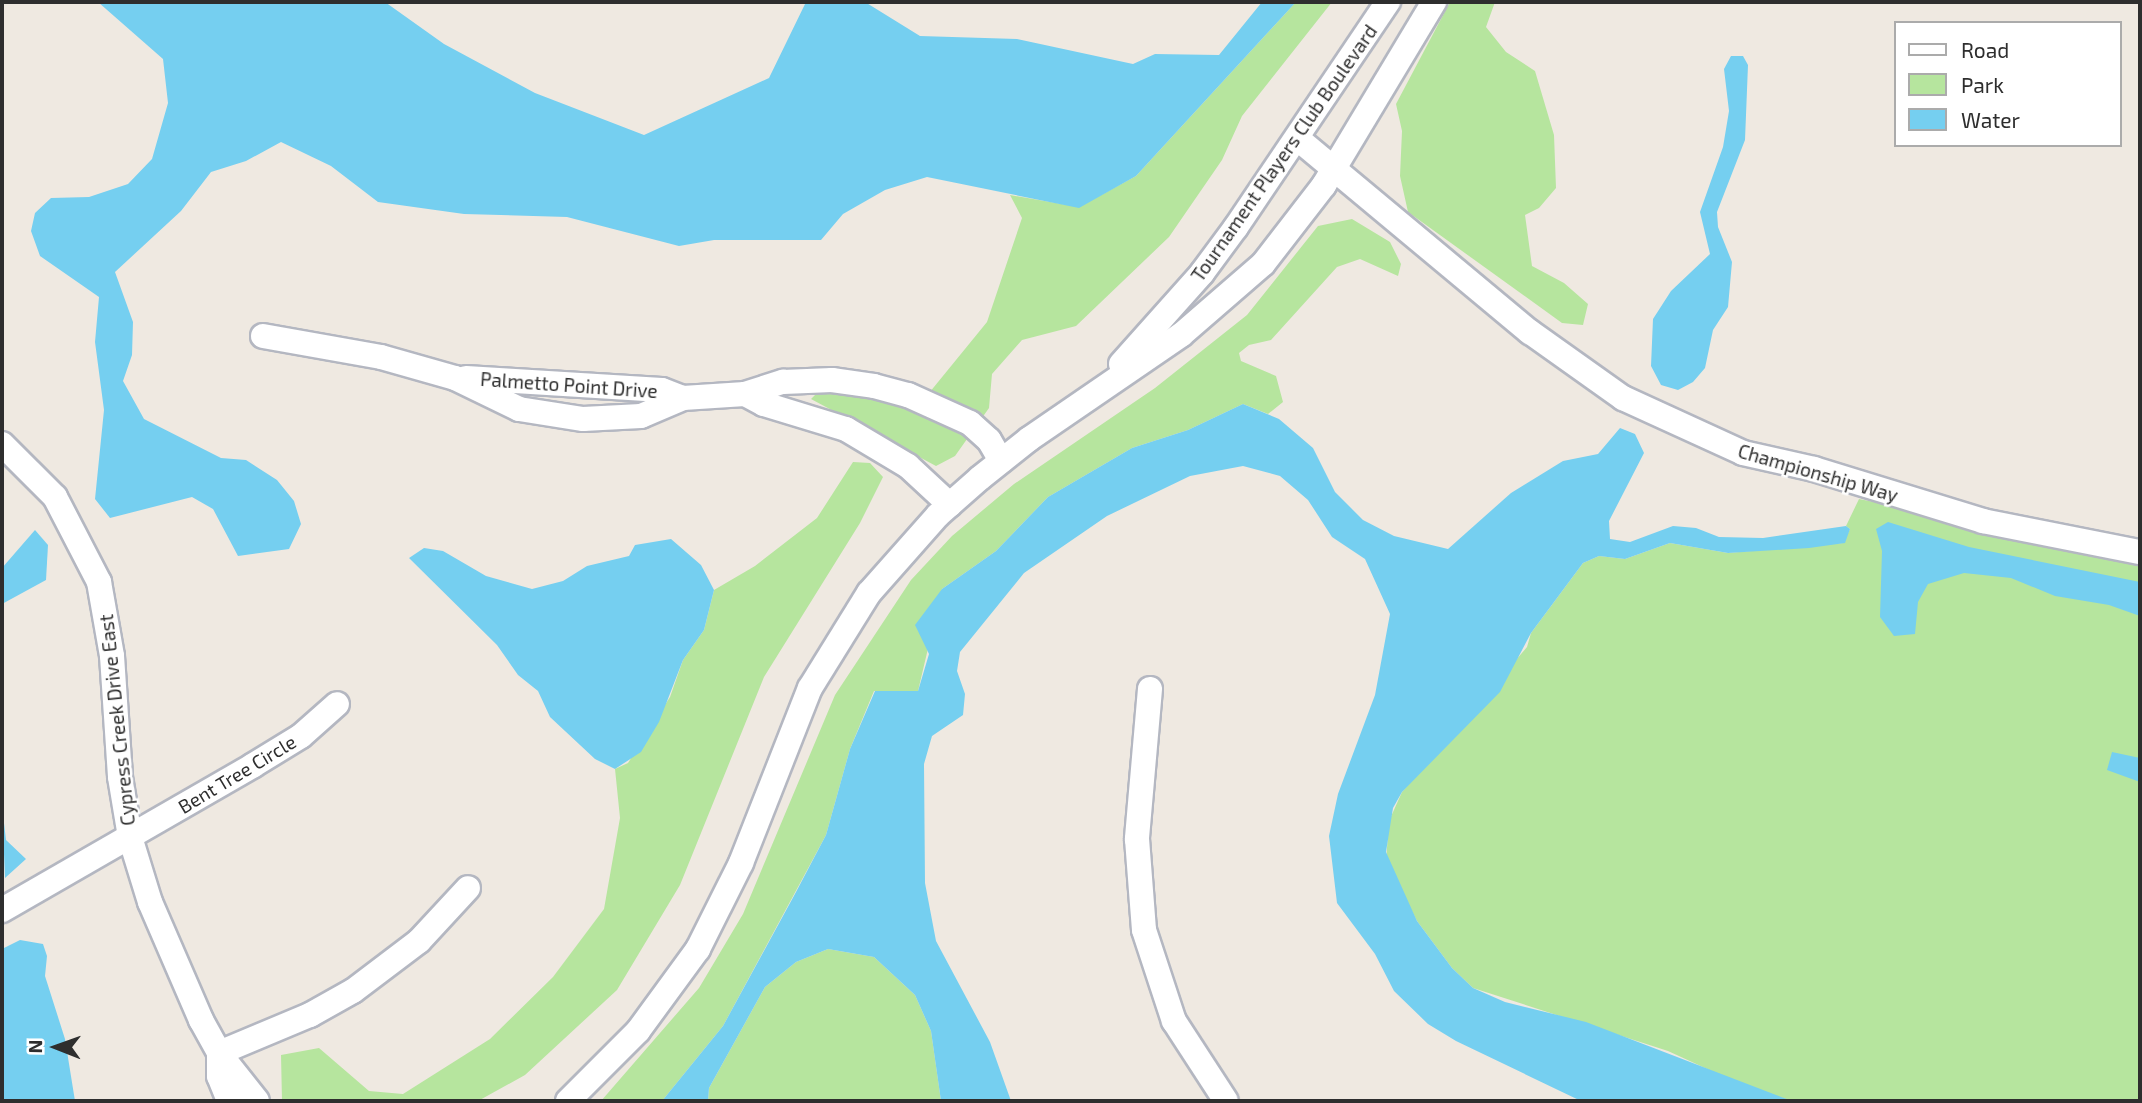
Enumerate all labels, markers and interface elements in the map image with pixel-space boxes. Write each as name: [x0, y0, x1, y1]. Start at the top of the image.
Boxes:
street label: Tournament Players Club Boulevard: [1186, 20, 1382, 286]
legend: [1894, 21, 2121, 147]
text: Road: [1961, 37, 2009, 62]
text: Park: [1961, 72, 2004, 97]
text: Water: [1961, 107, 2020, 132]
street label: Palmetto Point Drive: [480, 367, 658, 403]
street label: Championship Way: [1735, 439, 1901, 507]
street label: Cypress Creek Drive East: [95, 613, 139, 827]
street label: Bent Tree Circle: [174, 730, 300, 818]
north arrow: [21, 1012, 91, 1082]
text: N: [23, 1040, 46, 1054]

